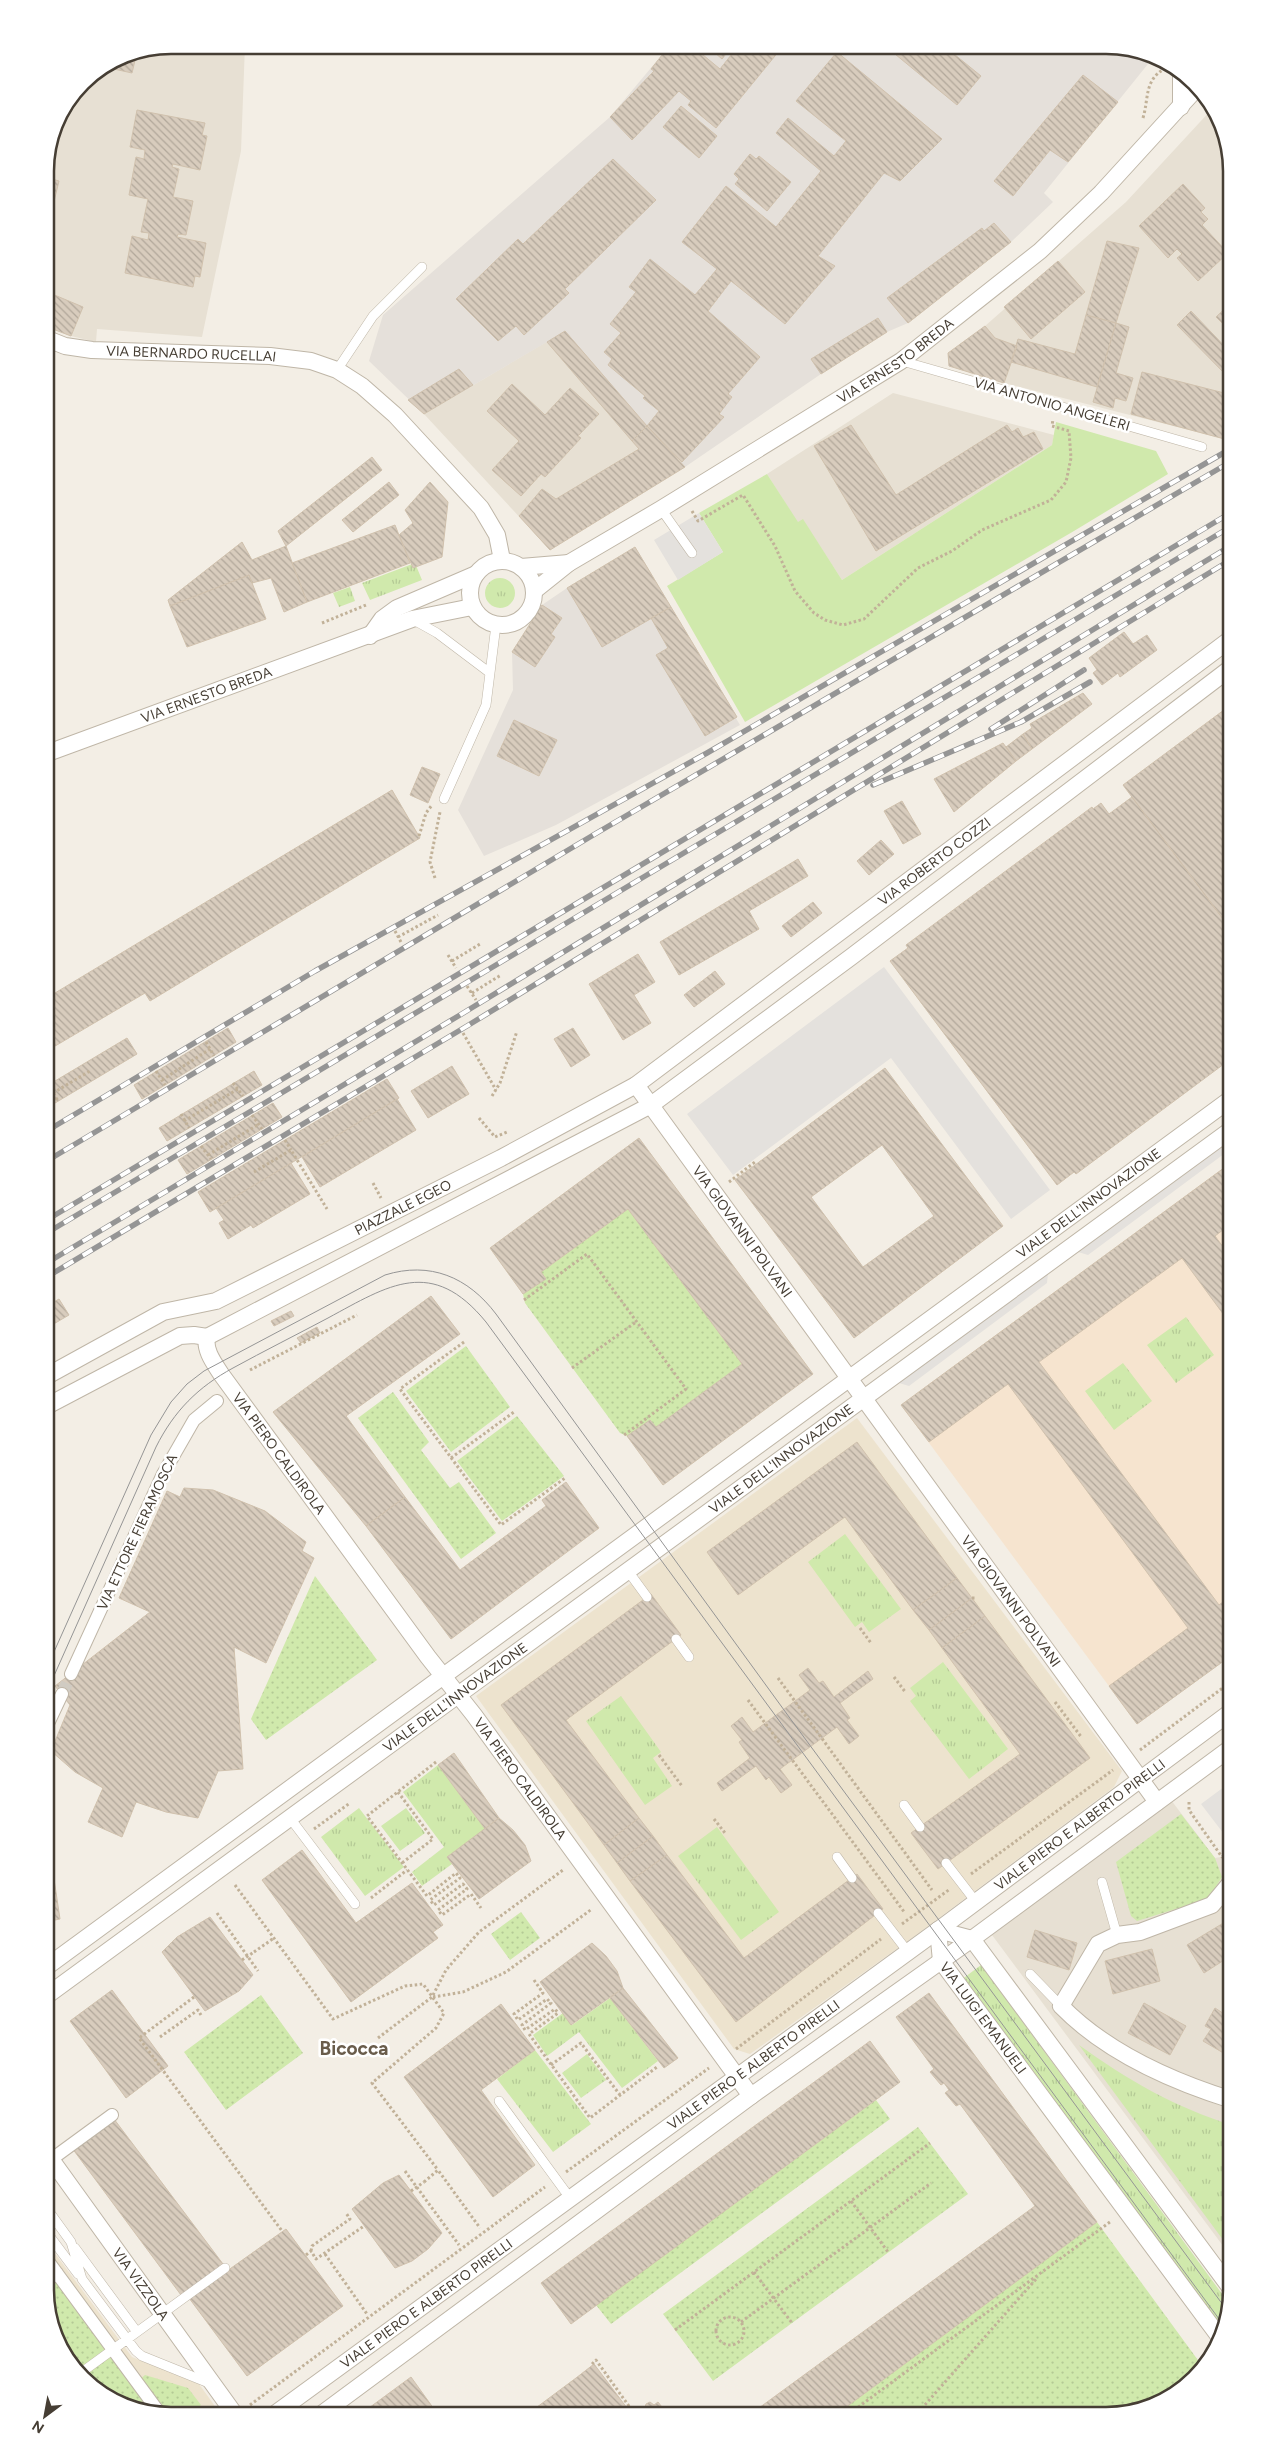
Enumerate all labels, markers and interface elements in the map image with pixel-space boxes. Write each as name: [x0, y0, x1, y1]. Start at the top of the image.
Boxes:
street label: VIA ERNESTO BREDA: [834, 314, 958, 407]
street label: VIA BERNARDO RUCELLAI: [106, 342, 277, 366]
street label: VIA ANTONIO ANGELERI: [972, 374, 1132, 435]
street label: VIA ERNESTO BREDA: [139, 663, 275, 727]
street label: VIA ROBERTO COZZI: [875, 814, 994, 909]
street label: VIALE DELL'INNOVAZIONE: [1013, 1145, 1165, 1262]
street label: VIA GIOVANNI POLVANI: [689, 1163, 795, 1301]
street label: PIAZZALE EGEO: [352, 1176, 454, 1239]
street label: VIA PIERO CALDIROLA: [229, 1390, 329, 1518]
street label: VIALE DELL'INNOVAZIONE: [706, 1401, 857, 1518]
street label: VIA ETTORE FIERAMOSCA: [94, 1451, 181, 1613]
street label: VIA GIOVANNI POLVANI: [957, 1532, 1064, 1671]
street label: VIALE DELL'INNOVAZIONE: [380, 1639, 531, 1756]
street label: VIA PIERO CALDIROLA: [470, 1715, 570, 1844]
street label: VIALE PIERO E ALBERTO PIRELLI: [991, 1756, 1169, 1894]
street label: VIA LUIGI EMANUELI: [936, 1959, 1030, 2077]
street label: VIALE PIERO E ALBERTO PIRELLI: [664, 1997, 843, 2134]
district label: Bicocca: [320, 2037, 388, 2060]
street label: VIALE PIERO E ALBERTO PIRELLI: [337, 2235, 516, 2372]
street label: VIA VIZZOLA: [109, 2245, 173, 2324]
north arrow: [20, 2391, 70, 2441]
text: N: [29, 2417, 47, 2437]

